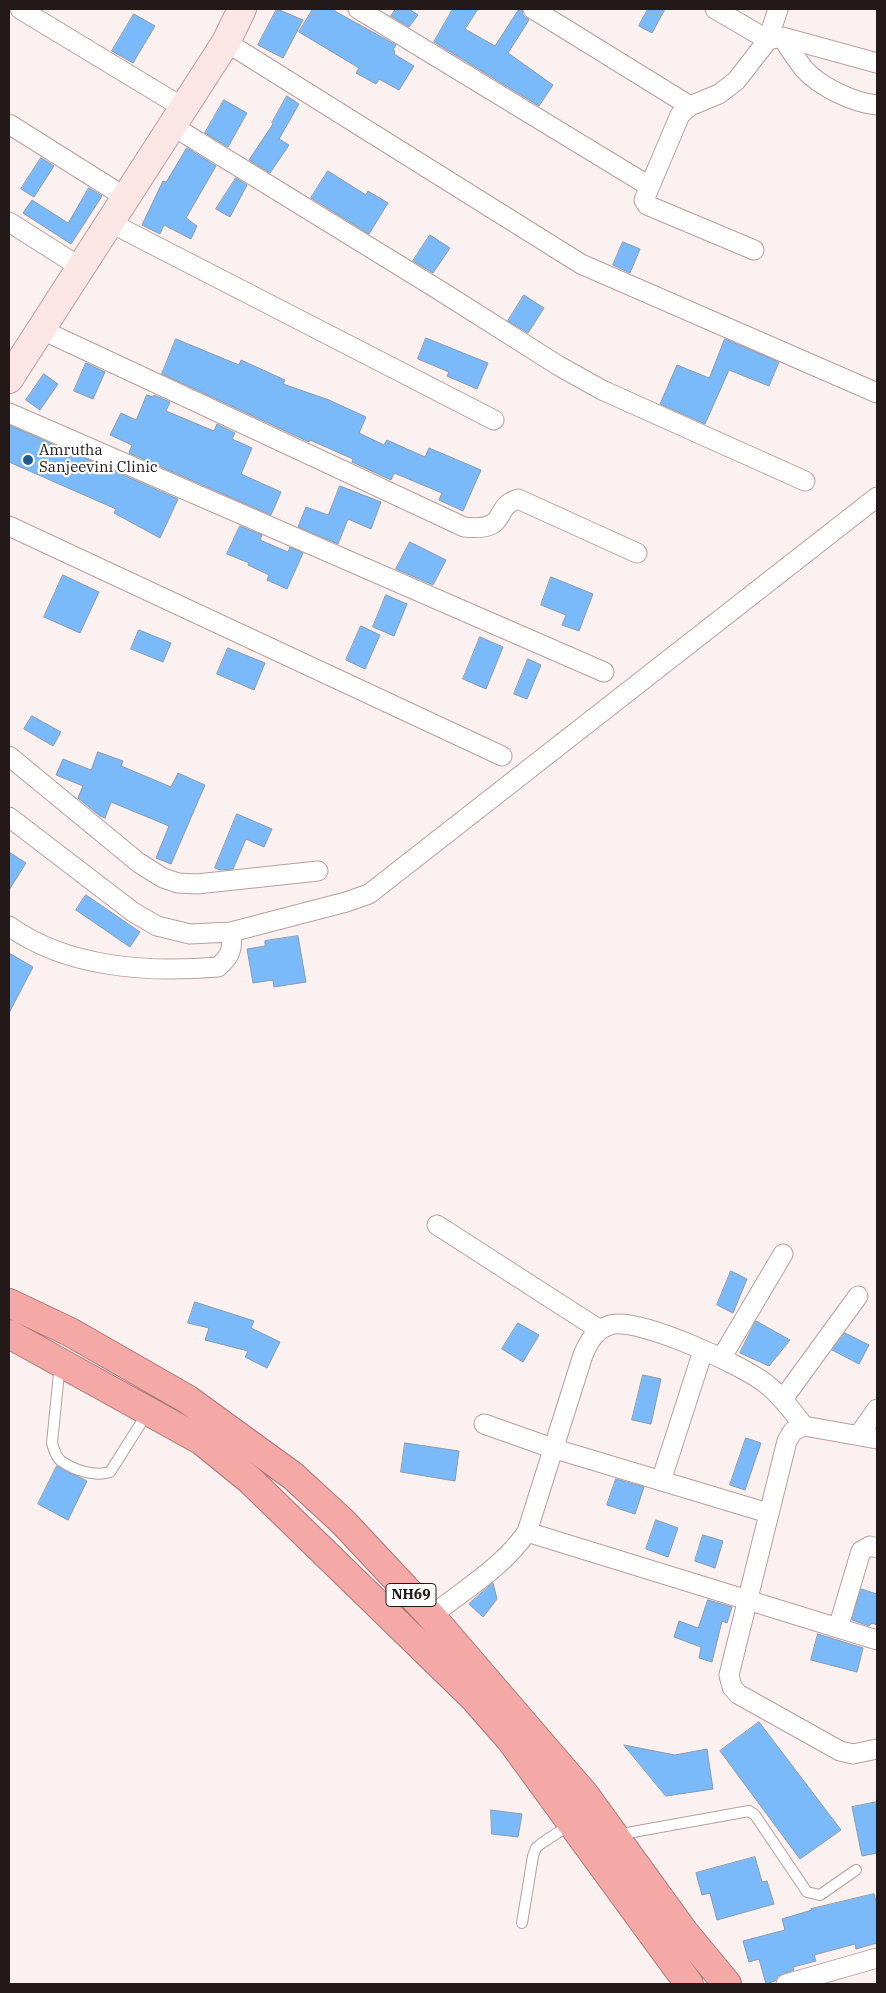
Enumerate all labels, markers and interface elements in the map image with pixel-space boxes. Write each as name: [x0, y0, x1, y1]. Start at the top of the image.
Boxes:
place label: Amrutha Sanjeevini Clinic: [39, 442, 158, 477]
marker: Amrutha Sanjeevini Clinic: [21, 453, 35, 467]
road number: NH69: [386, 1584, 436, 1606]

